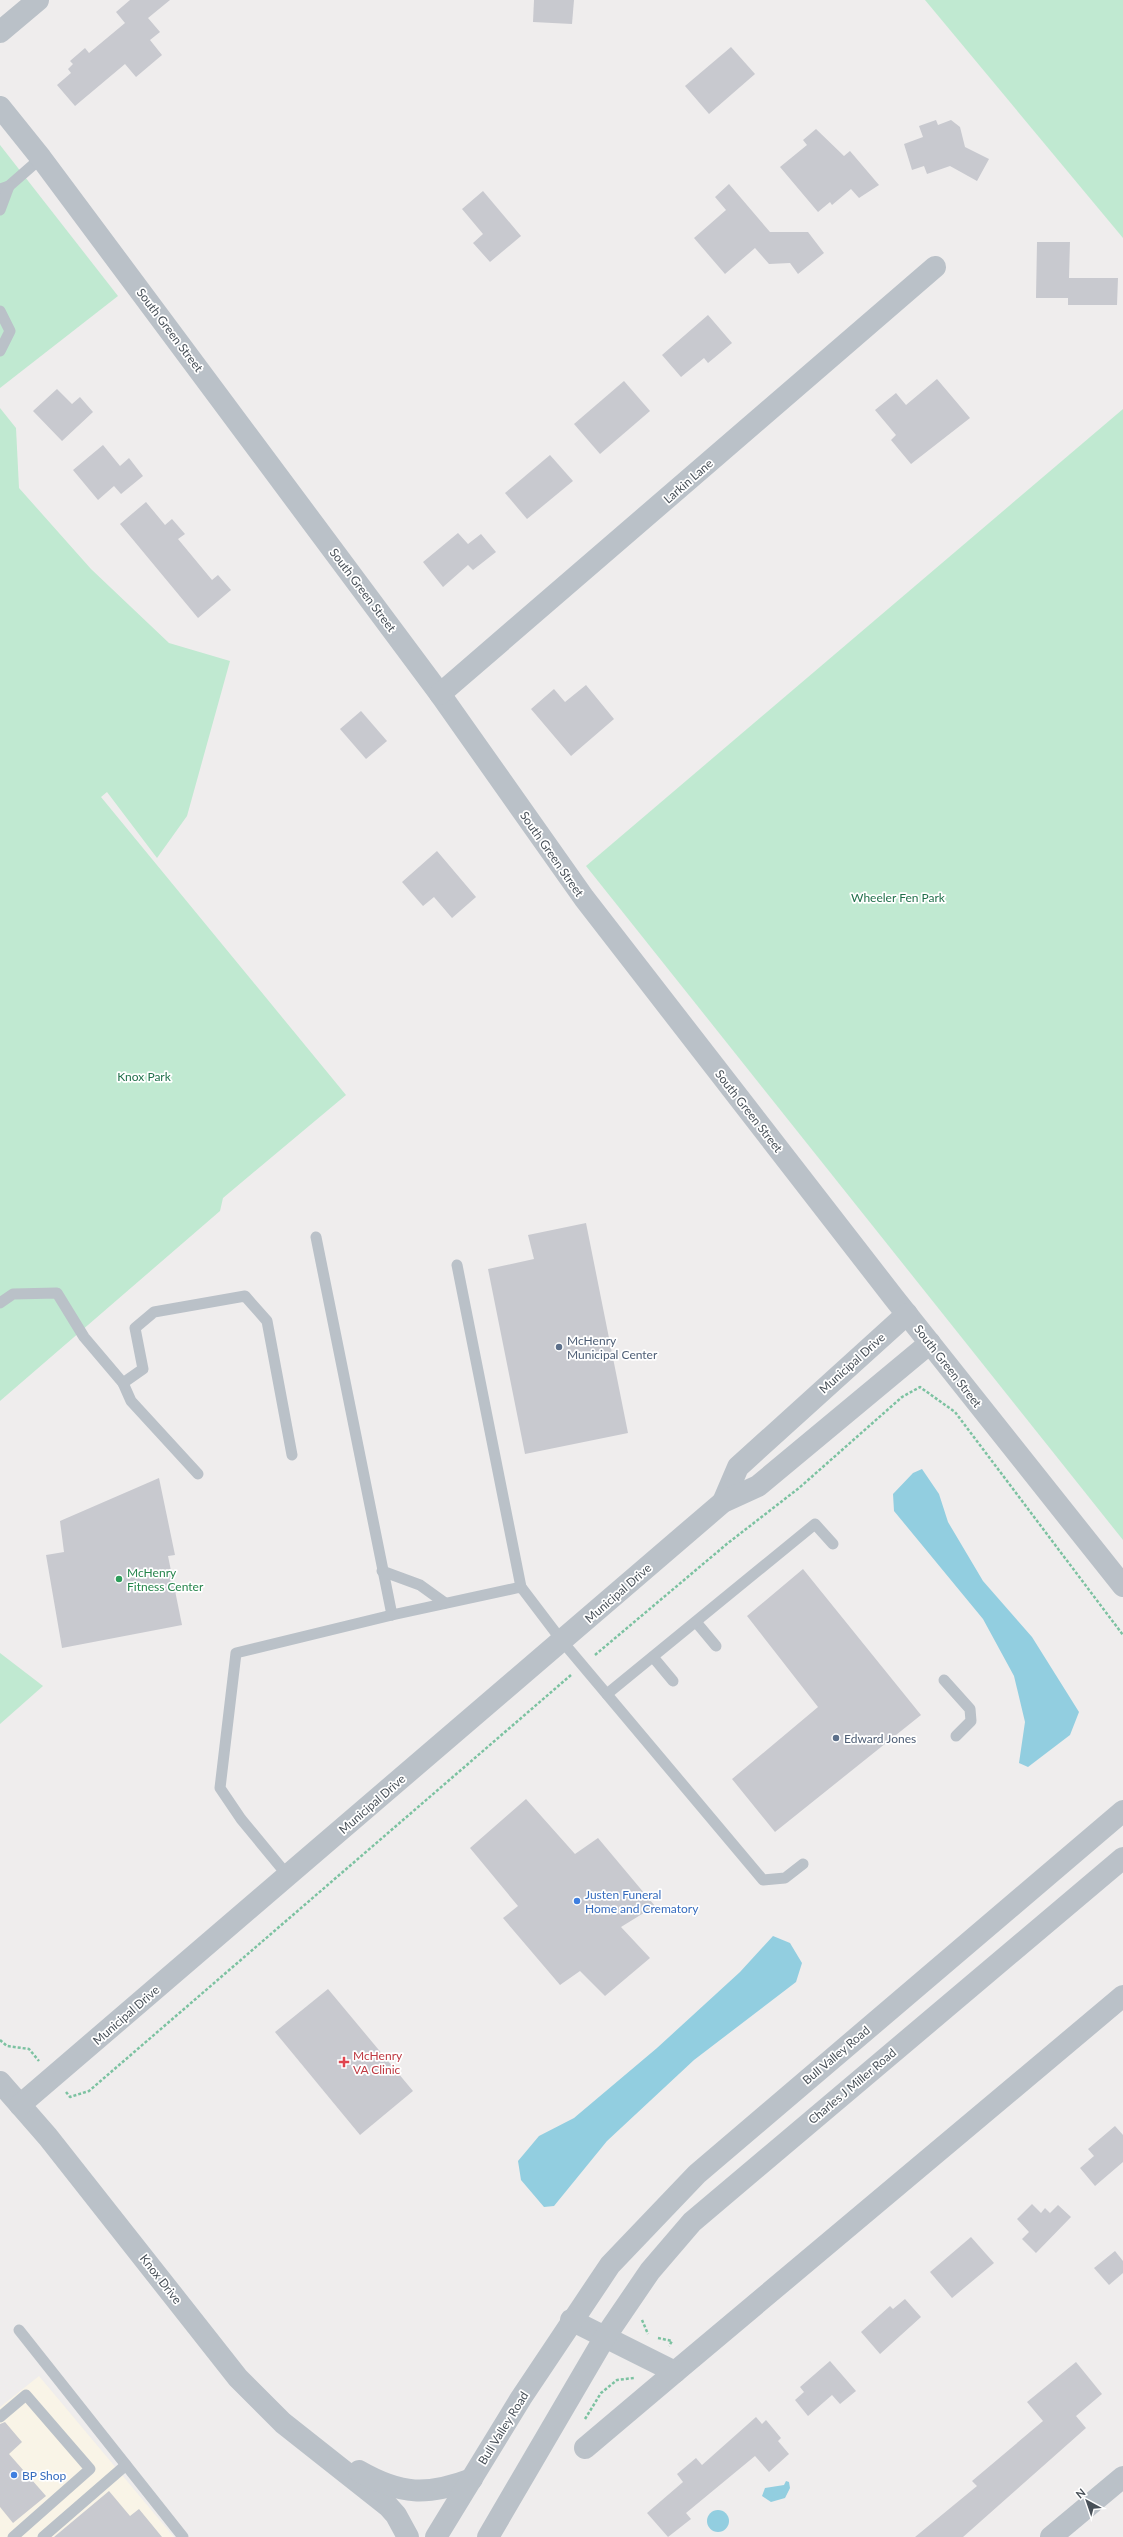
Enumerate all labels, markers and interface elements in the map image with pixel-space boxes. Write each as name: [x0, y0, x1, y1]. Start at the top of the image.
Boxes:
street label: South Green Street: [134, 285, 207, 375]
street label: Larkin Lane: [660, 456, 716, 506]
street label: South Green Street: [327, 545, 400, 635]
street label: South Green Street: [517, 808, 587, 900]
park label: Wheeler Fen Park: [851, 890, 946, 905]
street label: South Green Street: [712, 1067, 786, 1156]
park label: Knox Park: [117, 1069, 172, 1084]
street label: South Green Street: [911, 1322, 985, 1411]
street label: Municipal Drive: [816, 1330, 888, 1396]
place label: McHenry Municipal Center: [567, 1333, 658, 1362]
marker: McHenry Municipal Center: [554, 1342, 564, 1352]
street label: Municipal Drive: [582, 1560, 654, 1626]
place label: McHenry Fitness Center: [127, 1565, 204, 1594]
marker: McHenry Fitness Center: [114, 1574, 124, 1584]
place label: Edward Jones: [844, 1731, 916, 1746]
marker: Edward Jones: [831, 1733, 841, 1743]
street label: Municipal Drive: [336, 1771, 408, 1837]
place label: Justen Funeral Home and Crematory: [585, 1887, 699, 1916]
marker: Justen Funeral Home and Crematory: [572, 1896, 582, 1906]
street label: Municipal Drive: [90, 1982, 162, 2048]
street label: Bull Valley Road: [799, 2022, 873, 2088]
street label: Charles J Miller Road: [805, 2045, 899, 2127]
place label: McHenry VA Clinic: [353, 2048, 403, 2077]
marker: McHenry VA Clinic: [338, 2056, 350, 2068]
street label: Knox Drive: [137, 2251, 185, 2307]
street label: Bull Valley Road: [475, 2389, 531, 2467]
place label: BP Shop: [22, 2468, 67, 2483]
marker: BP Shop: [9, 2470, 19, 2480]
north arrow: [1067, 2481, 1107, 2521]
text: N: [1073, 2485, 1088, 2501]

